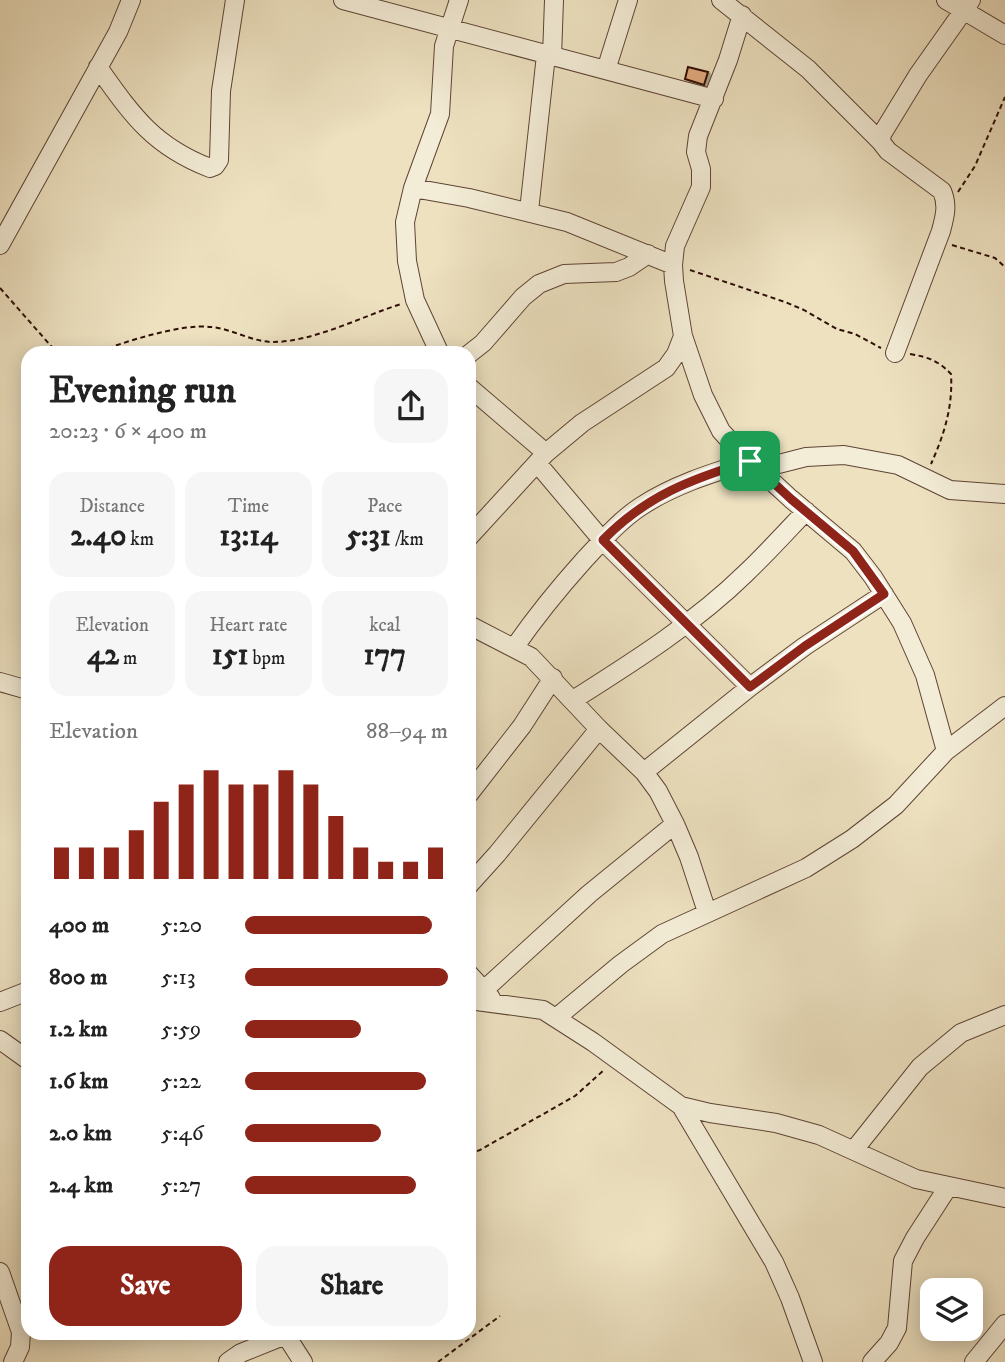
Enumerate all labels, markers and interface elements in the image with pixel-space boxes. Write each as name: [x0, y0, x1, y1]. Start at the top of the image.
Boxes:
text: Evening run: [49, 367, 236, 415]
button: share: [374, 369, 448, 443]
text: 20:23 · 6 × 400 m: [49, 417, 207, 446]
pin: [720, 431, 780, 491]
icon: arrive: [731, 442, 769, 480]
text: Distance: [79, 495, 145, 518]
text: Time: [228, 495, 269, 518]
text: Pace: [367, 495, 402, 518]
text: 2.40: [70, 518, 126, 555]
text: 13:14: [219, 518, 278, 555]
text: 5:31: [346, 518, 391, 555]
text: km: [126, 528, 154, 551]
text: /km: [391, 528, 424, 551]
text: Elevation: [75, 614, 149, 637]
text: Heart rate: [210, 614, 287, 637]
text: kcal: [369, 614, 400, 637]
text: 42: [87, 637, 119, 674]
text: 151: [212, 637, 248, 674]
text: 177: [364, 637, 406, 674]
text: m: [119, 647, 137, 670]
text: bpm: [248, 647, 285, 670]
text: Elevation: [49, 717, 138, 746]
text: 88–94 m: [366, 717, 448, 746]
text: 400 m: [49, 911, 109, 940]
text: 5:20: [161, 911, 202, 940]
text: 800 m: [49, 963, 107, 992]
text: 5:13: [161, 963, 195, 992]
text: 1.2 km: [49, 1015, 108, 1044]
text: 5:59: [161, 1015, 201, 1044]
text: 1.6 km: [49, 1067, 108, 1096]
text: 5:22: [161, 1067, 201, 1096]
text: 2.0 km: [49, 1119, 112, 1148]
text: 5:46: [161, 1119, 204, 1148]
text: 2.4 km: [49, 1171, 113, 1200]
text: 5:27: [161, 1171, 201, 1200]
button: Save: [49, 1246, 242, 1326]
button: Share: [256, 1246, 448, 1326]
map controls: [920, 1278, 983, 1341]
button: layers: [920, 1278, 983, 1341]

